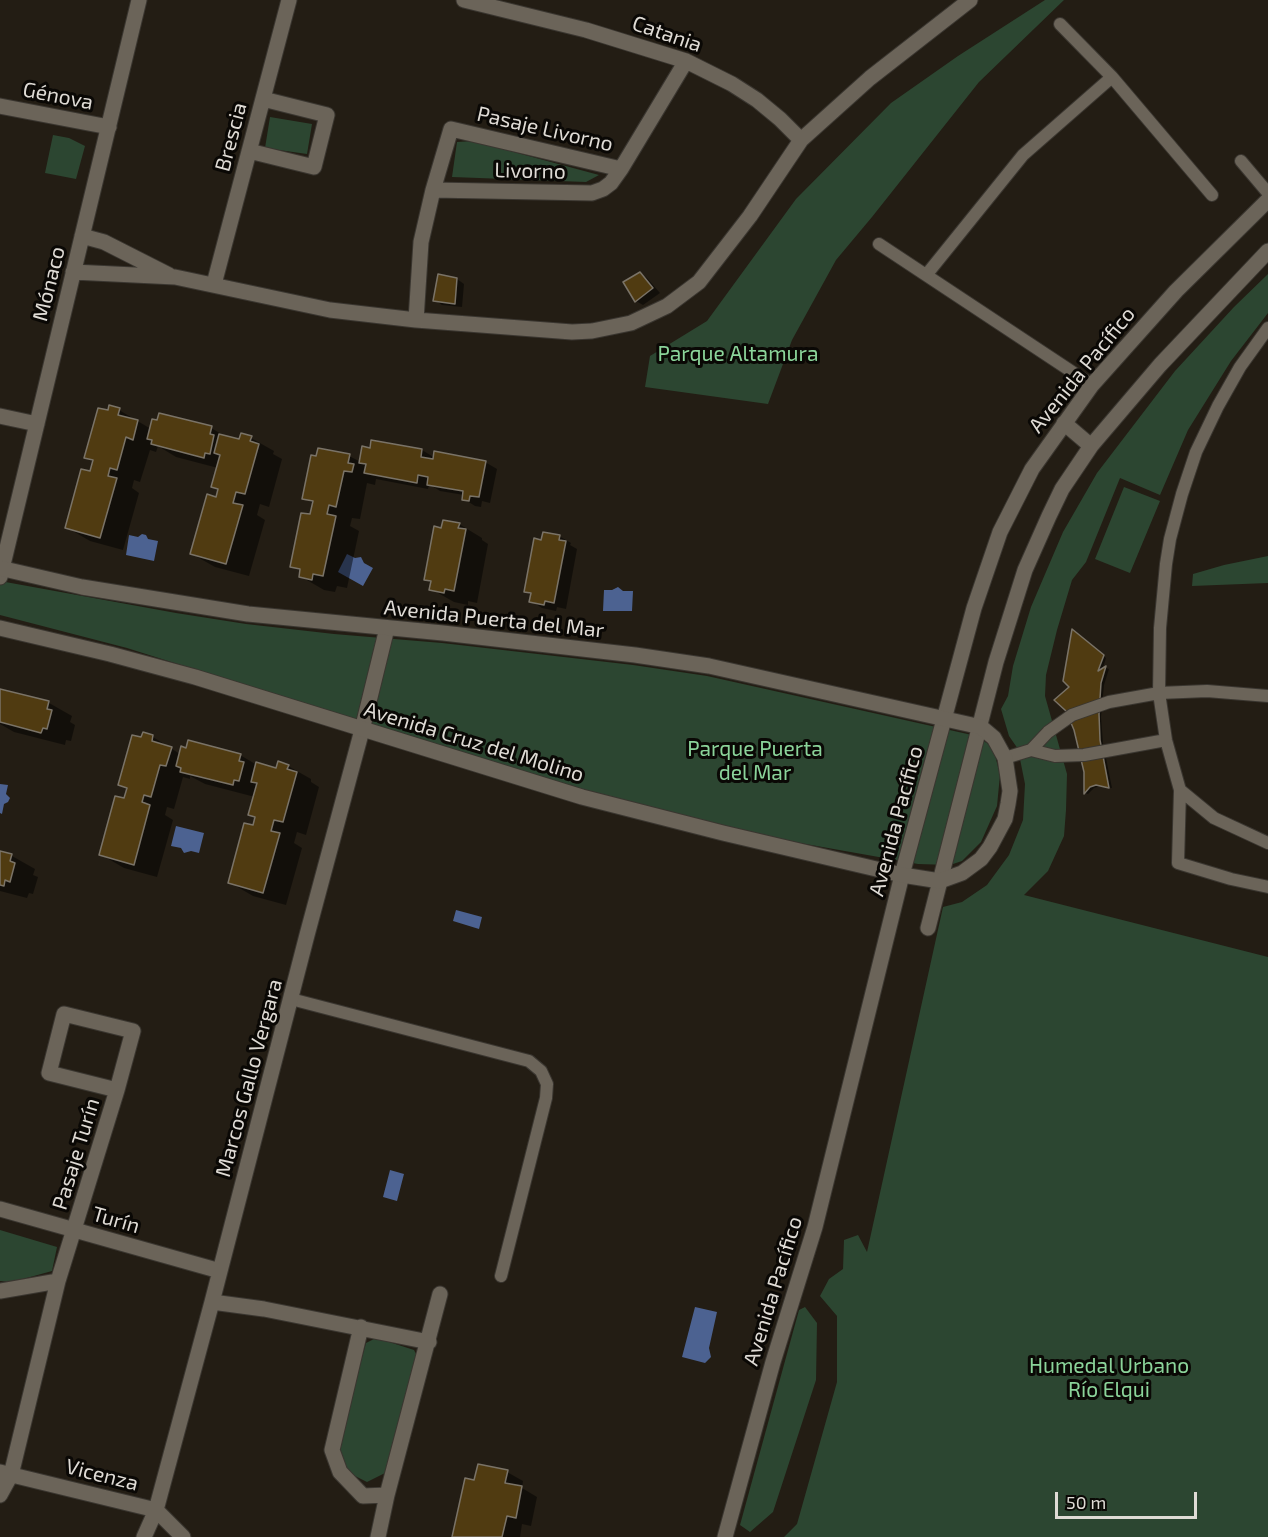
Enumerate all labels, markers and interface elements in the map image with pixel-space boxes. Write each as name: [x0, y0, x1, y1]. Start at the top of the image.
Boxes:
street label: Catania: [629, 10, 705, 58]
street label: Génova: [21, 77, 95, 115]
street label: Brescia: [210, 100, 252, 174]
street label: Pasaje Livorno: [475, 101, 615, 157]
street label: Livorno: [494, 158, 566, 184]
street label: Mónaco: [28, 244, 70, 324]
street label: Avenida Pacífico: [1024, 302, 1140, 438]
park label: Parque Altamura: [658, 341, 818, 367]
street label: Avenida Puerta del Mar: [383, 595, 605, 643]
street label: Avenida Cruz del Molino: [361, 697, 587, 787]
park label: Parque Puerta del Mar: [687, 736, 823, 786]
street label: Avenida Pacífico: [864, 743, 928, 899]
street label: Marcos Gallo Vergara: [210, 976, 288, 1180]
street label: Pasaje Turín: [47, 1095, 105, 1213]
street label: Turín: [89, 1201, 143, 1239]
street label: Avenida Pacífico: [738, 1213, 808, 1369]
park label: Humedal Urbano Río Elqui: [1029, 1353, 1189, 1403]
street label: Vicenza: [63, 1454, 141, 1496]
scale bar: [1058, 1480, 1200, 1518]
text: 50 m: [1066, 1491, 1106, 1513]

